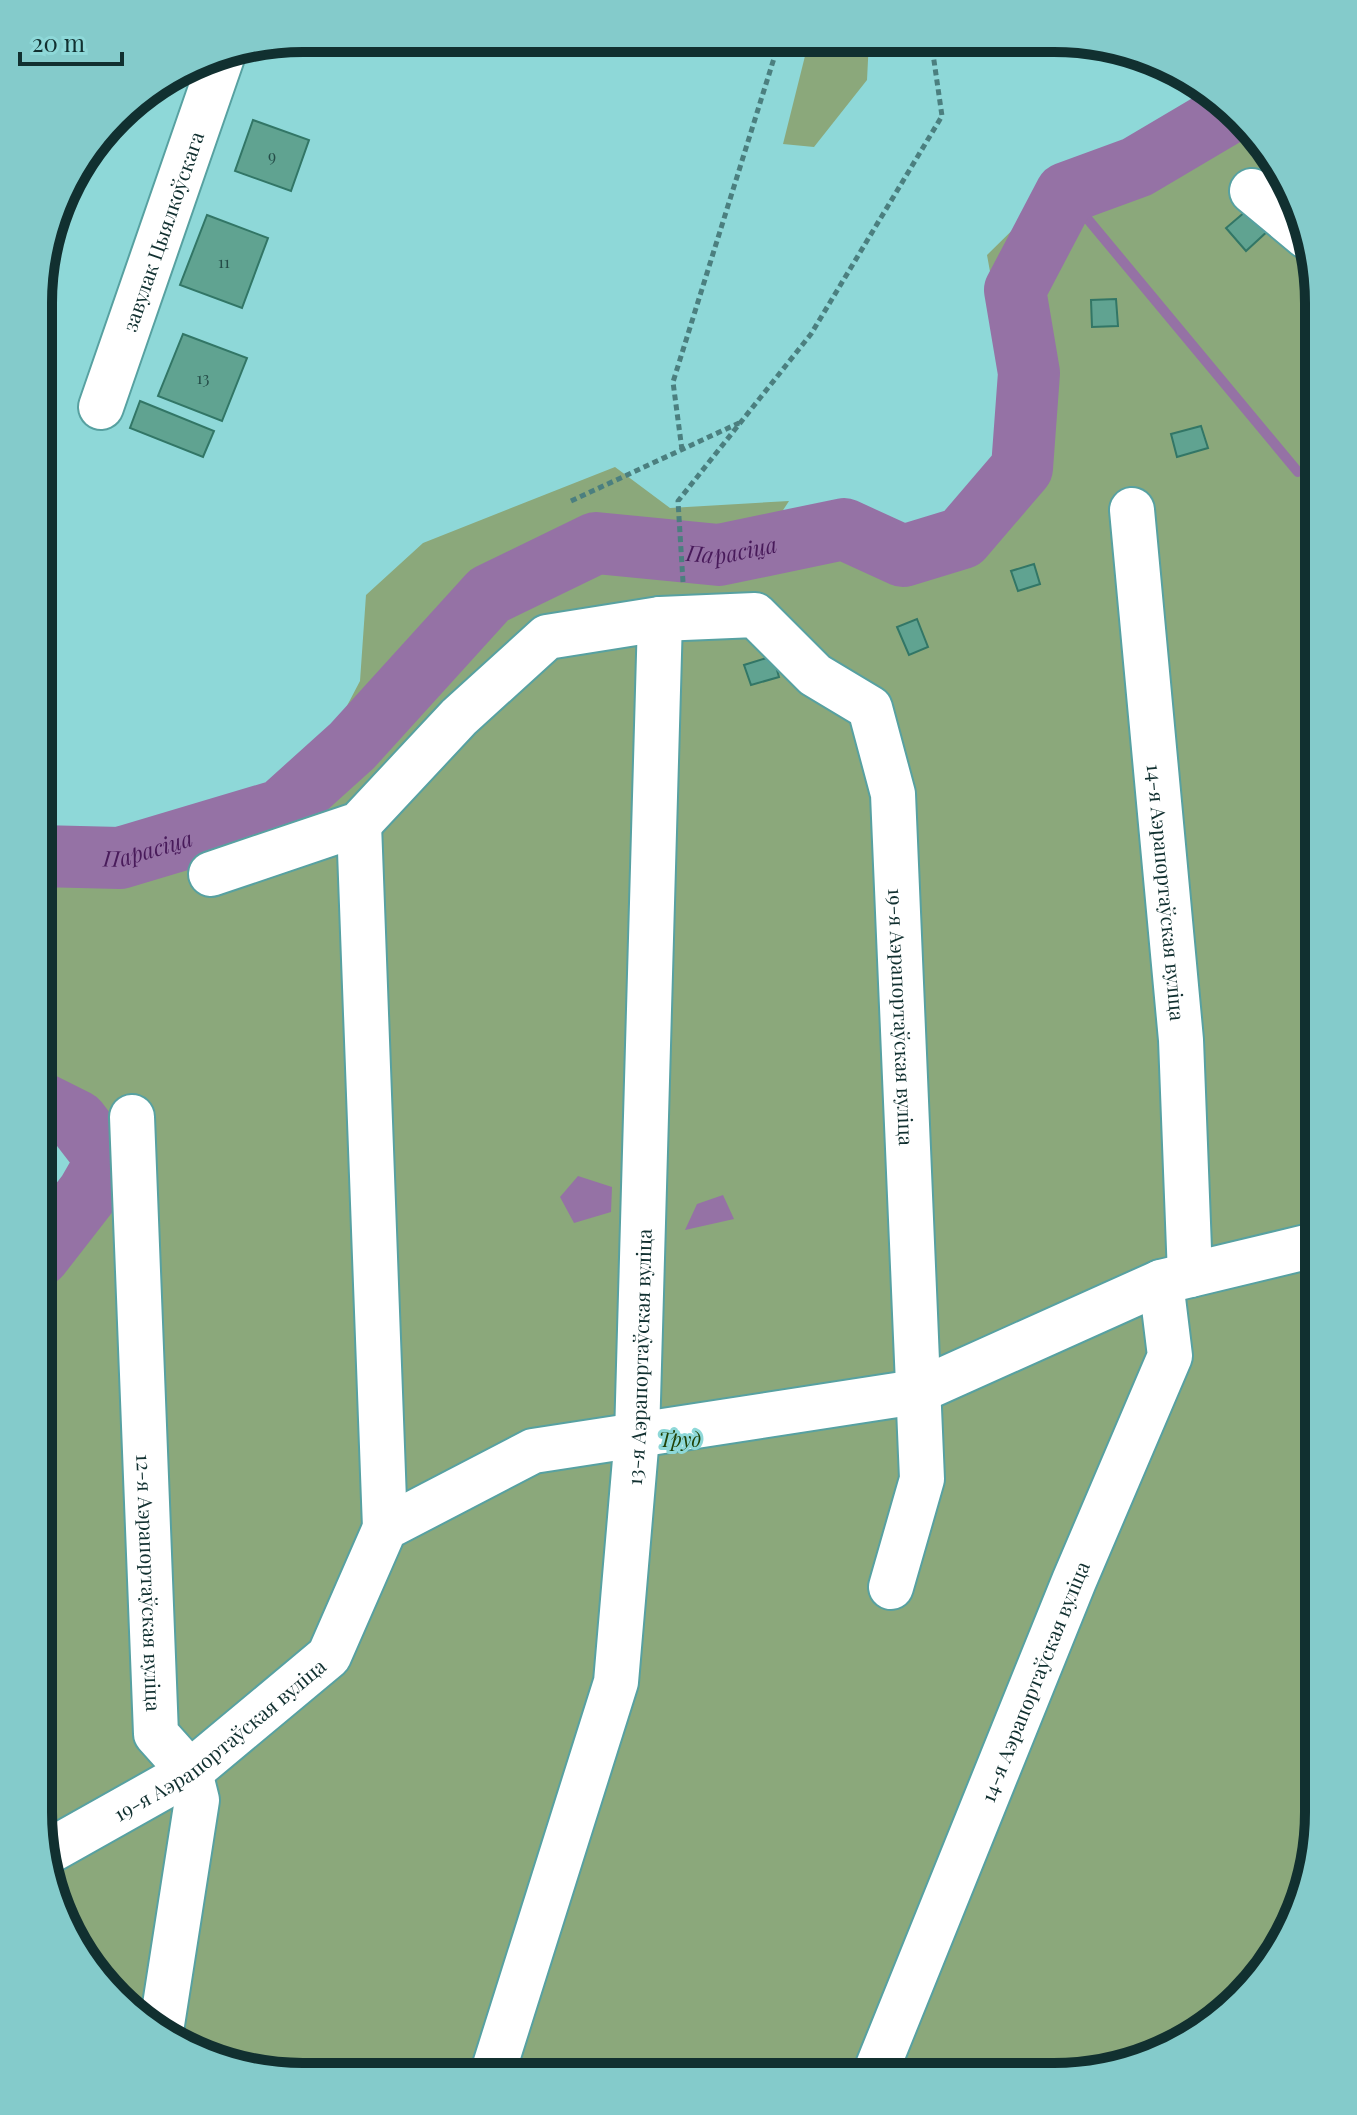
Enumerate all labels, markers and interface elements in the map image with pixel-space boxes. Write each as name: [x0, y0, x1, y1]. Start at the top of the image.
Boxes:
scale bar: [20, 16, 122, 66]
text: 20 m: [32, 26, 85, 58]
street label: завулак Цыялкоўскага: [115, 128, 209, 335]
house number: 9: [268, 145, 276, 166]
house number: 11: [218, 251, 230, 272]
house number: 13: [197, 367, 209, 388]
water label: Парасіца: [684, 528, 780, 571]
street label: 14-я Аэрапортаўская вуліца: [1142, 763, 1193, 1022]
water label: Парасіца: [102, 822, 196, 873]
street label: 19-я Аэрапортаўская вуліца: [883, 887, 921, 1146]
street label: 13-я Аэрапортаўская вуліца: [619, 1228, 656, 1486]
park label: Труд: [659, 1425, 701, 1452]
street label: 12-я Аэрапортаўская вуліца: [132, 1453, 169, 1712]
street label: 14-я Аэрапортаўская вуліца: [973, 1556, 1095, 1806]
street label: 19-я Аэрапортаўская вуліца: [108, 1652, 331, 1826]

